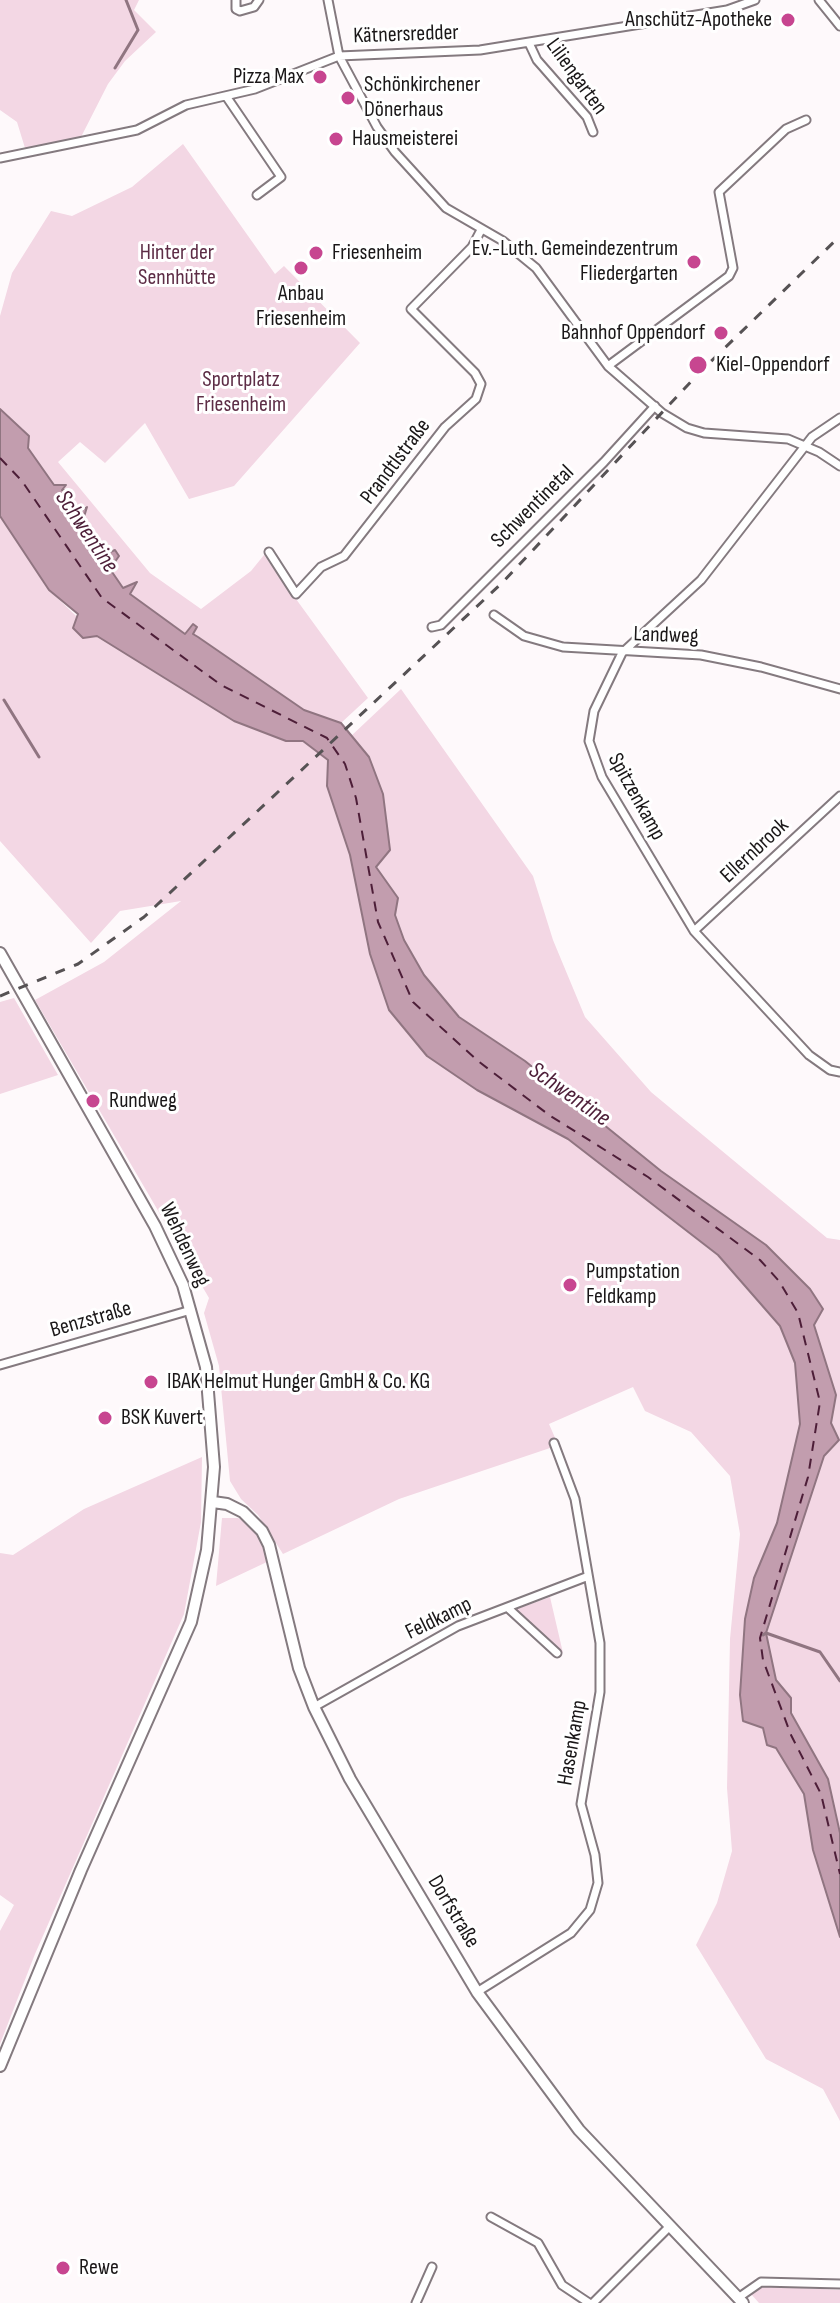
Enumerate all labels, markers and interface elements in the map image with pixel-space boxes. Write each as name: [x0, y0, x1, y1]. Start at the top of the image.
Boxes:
place label: Anschütz-Apotheke: [625, 7, 772, 33]
marker: Anschütz-Apotheke: [779, 11, 797, 29]
street label: Kätnersredder: [353, 20, 459, 50]
street label: Liliengarten: [540, 34, 612, 120]
place label: Pizza Max: [233, 64, 304, 90]
marker: Pizza Max: [311, 68, 329, 86]
place label: Schönkirchener Dönerhaus: [364, 72, 480, 124]
marker: Schönkirchener Dönerhaus: [339, 89, 357, 107]
place label: Hausmeisterei: [352, 126, 458, 152]
marker: Hausmeisterei: [327, 130, 345, 148]
place label: Ev.-Luth. Gemeindezentrum Fliedergarten: [472, 236, 678, 288]
park label: Hinter der Sennhütte: [138, 240, 216, 292]
place label: Friesenheim: [332, 240, 422, 266]
marker: Friesenheim: [307, 244, 325, 262]
marker: Ev.-Luth. Gemeindezentrum Fliedergarten: [685, 253, 703, 271]
marker: Anbau Friesenheim: [292, 259, 310, 277]
place label: Anbau Friesenheim: [256, 281, 346, 332]
place label: Bahnhof Oppendorf: [561, 320, 705, 346]
marker: Bahnhof Oppendorf: [712, 324, 730, 342]
place label: Kiel-Oppendorf: [716, 352, 830, 378]
marker: Kiel-Oppendorf: [687, 354, 709, 376]
park label: Sportplatz Friesenheim: [196, 367, 286, 418]
street label: Prandtlstraße: [355, 414, 437, 510]
street label: Schwentinetal: [486, 460, 580, 554]
water label: Schwentine: [48, 485, 124, 579]
street label: Landweg: [633, 622, 699, 650]
street label: Spitzenkamp: [601, 749, 671, 845]
street label: Ellernbrook: [715, 813, 795, 889]
water label: Schwentine: [523, 1056, 615, 1134]
place label: Rundweg: [109, 1088, 177, 1114]
marker: Rundweg: [84, 1092, 102, 1110]
street label: Wehdenweg: [153, 1199, 215, 1291]
place label: Pumpstation Feldkamp: [586, 1259, 680, 1310]
marker: Pumpstation Feldkamp: [561, 1276, 579, 1294]
street label: Benzstraße: [47, 1296, 135, 1344]
place label: IBAK Helmut Hunger GmbH & Co. KG: [167, 1369, 430, 1395]
marker: IBAK Helmut Hunger GmbH & Co. KG: [142, 1373, 160, 1391]
place label: BSK Kuvert: [121, 1405, 203, 1431]
marker: BSK Kuvert: [96, 1409, 114, 1427]
street label: Feldkamp: [402, 1592, 476, 1646]
street label: Hasenkamp: [553, 1698, 593, 1788]
street label: Dorfstraße: [421, 1871, 485, 1953]
place label: Rewe: [79, 2255, 119, 2281]
marker: Rewe: [54, 2259, 72, 2277]

